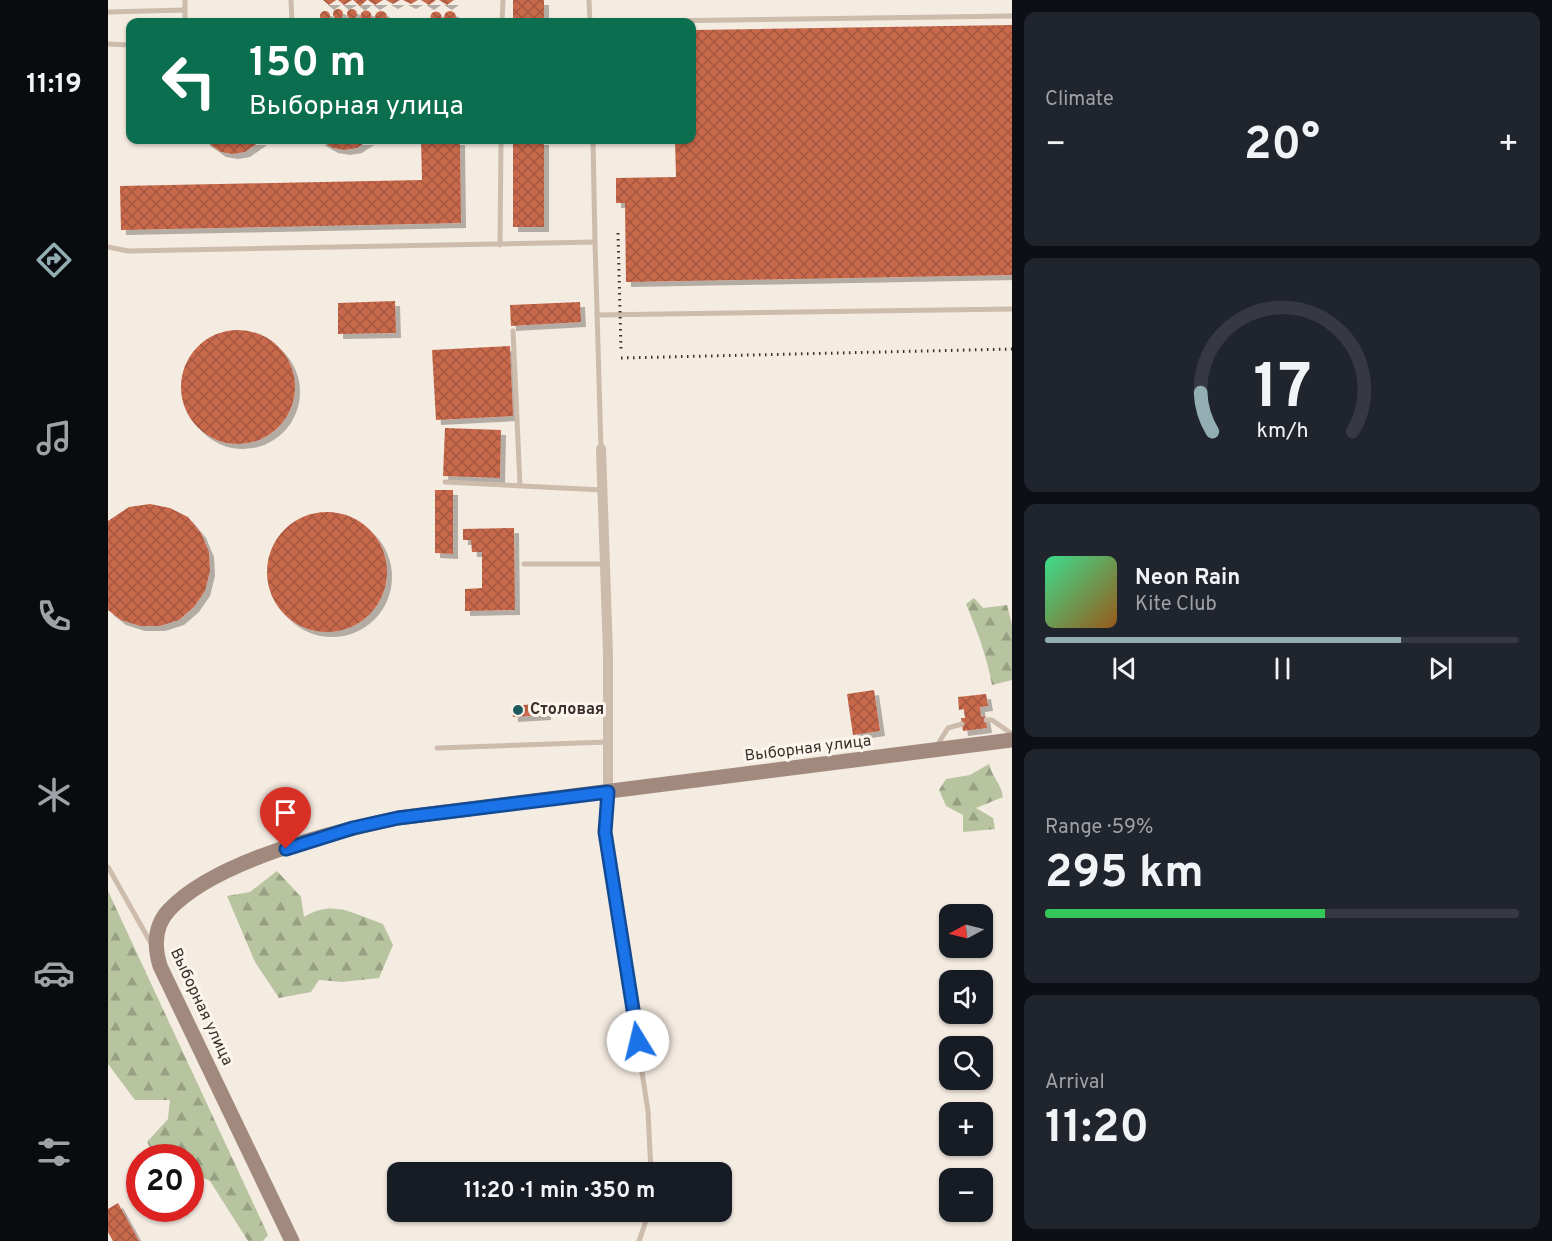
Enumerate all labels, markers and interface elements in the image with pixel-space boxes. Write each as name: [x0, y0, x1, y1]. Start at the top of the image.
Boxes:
text: 150 m: [249, 38, 366, 91]
icon: left: [150, 42, 228, 120]
text: 11:19: [26, 68, 82, 102]
text: Climate: [1045, 87, 1114, 113]
text: Выборная улица: [249, 90, 464, 124]
text: 20°: [1244, 118, 1320, 175]
text: −: [1045, 125, 1066, 167]
text: +: [1498, 125, 1519, 167]
icon: directions: [33, 239, 75, 281]
text: 17: [1253, 351, 1311, 430]
icon: music: [33, 417, 75, 459]
text: km/h: [1256, 418, 1308, 445]
text: Neon Rain: [1135, 565, 1240, 592]
text: Kite Club: [1135, 592, 1217, 618]
icon: phone: [33, 595, 75, 637]
icon: previous: [1108, 652, 1141, 685]
icon: pause: [1266, 652, 1299, 685]
icon: next: [1424, 652, 1457, 685]
place label: Столовая: [530, 700, 604, 720]
marker: Столовая: [511, 703, 525, 717]
street label: Выборная улица: [744, 731, 872, 767]
icon: climate: [33, 774, 75, 816]
pin: [260, 787, 311, 849]
icon: arrive: [269, 796, 302, 829]
text: Range · 59%: [1045, 815, 1153, 841]
text: 295 km: [1045, 846, 1204, 903]
north arrow: [939, 904, 993, 958]
map controls: [939, 904, 993, 1222]
street label: Выборная улица: [165, 945, 237, 1069]
icon: car: [33, 952, 75, 994]
button: sound: [939, 970, 993, 1024]
position arrow: [606, 1009, 670, 1073]
button: search: [939, 1036, 993, 1090]
text: Arrival: [1045, 1070, 1105, 1096]
text: 11:20: [1045, 1101, 1149, 1158]
button: +: [939, 1102, 993, 1156]
icon: filters: [33, 1131, 75, 1173]
speed limit sign: 20: [126, 1144, 204, 1222]
button: −: [939, 1168, 993, 1222]
text: 11:20 · 1 min · 350 m: [464, 1178, 655, 1205]

